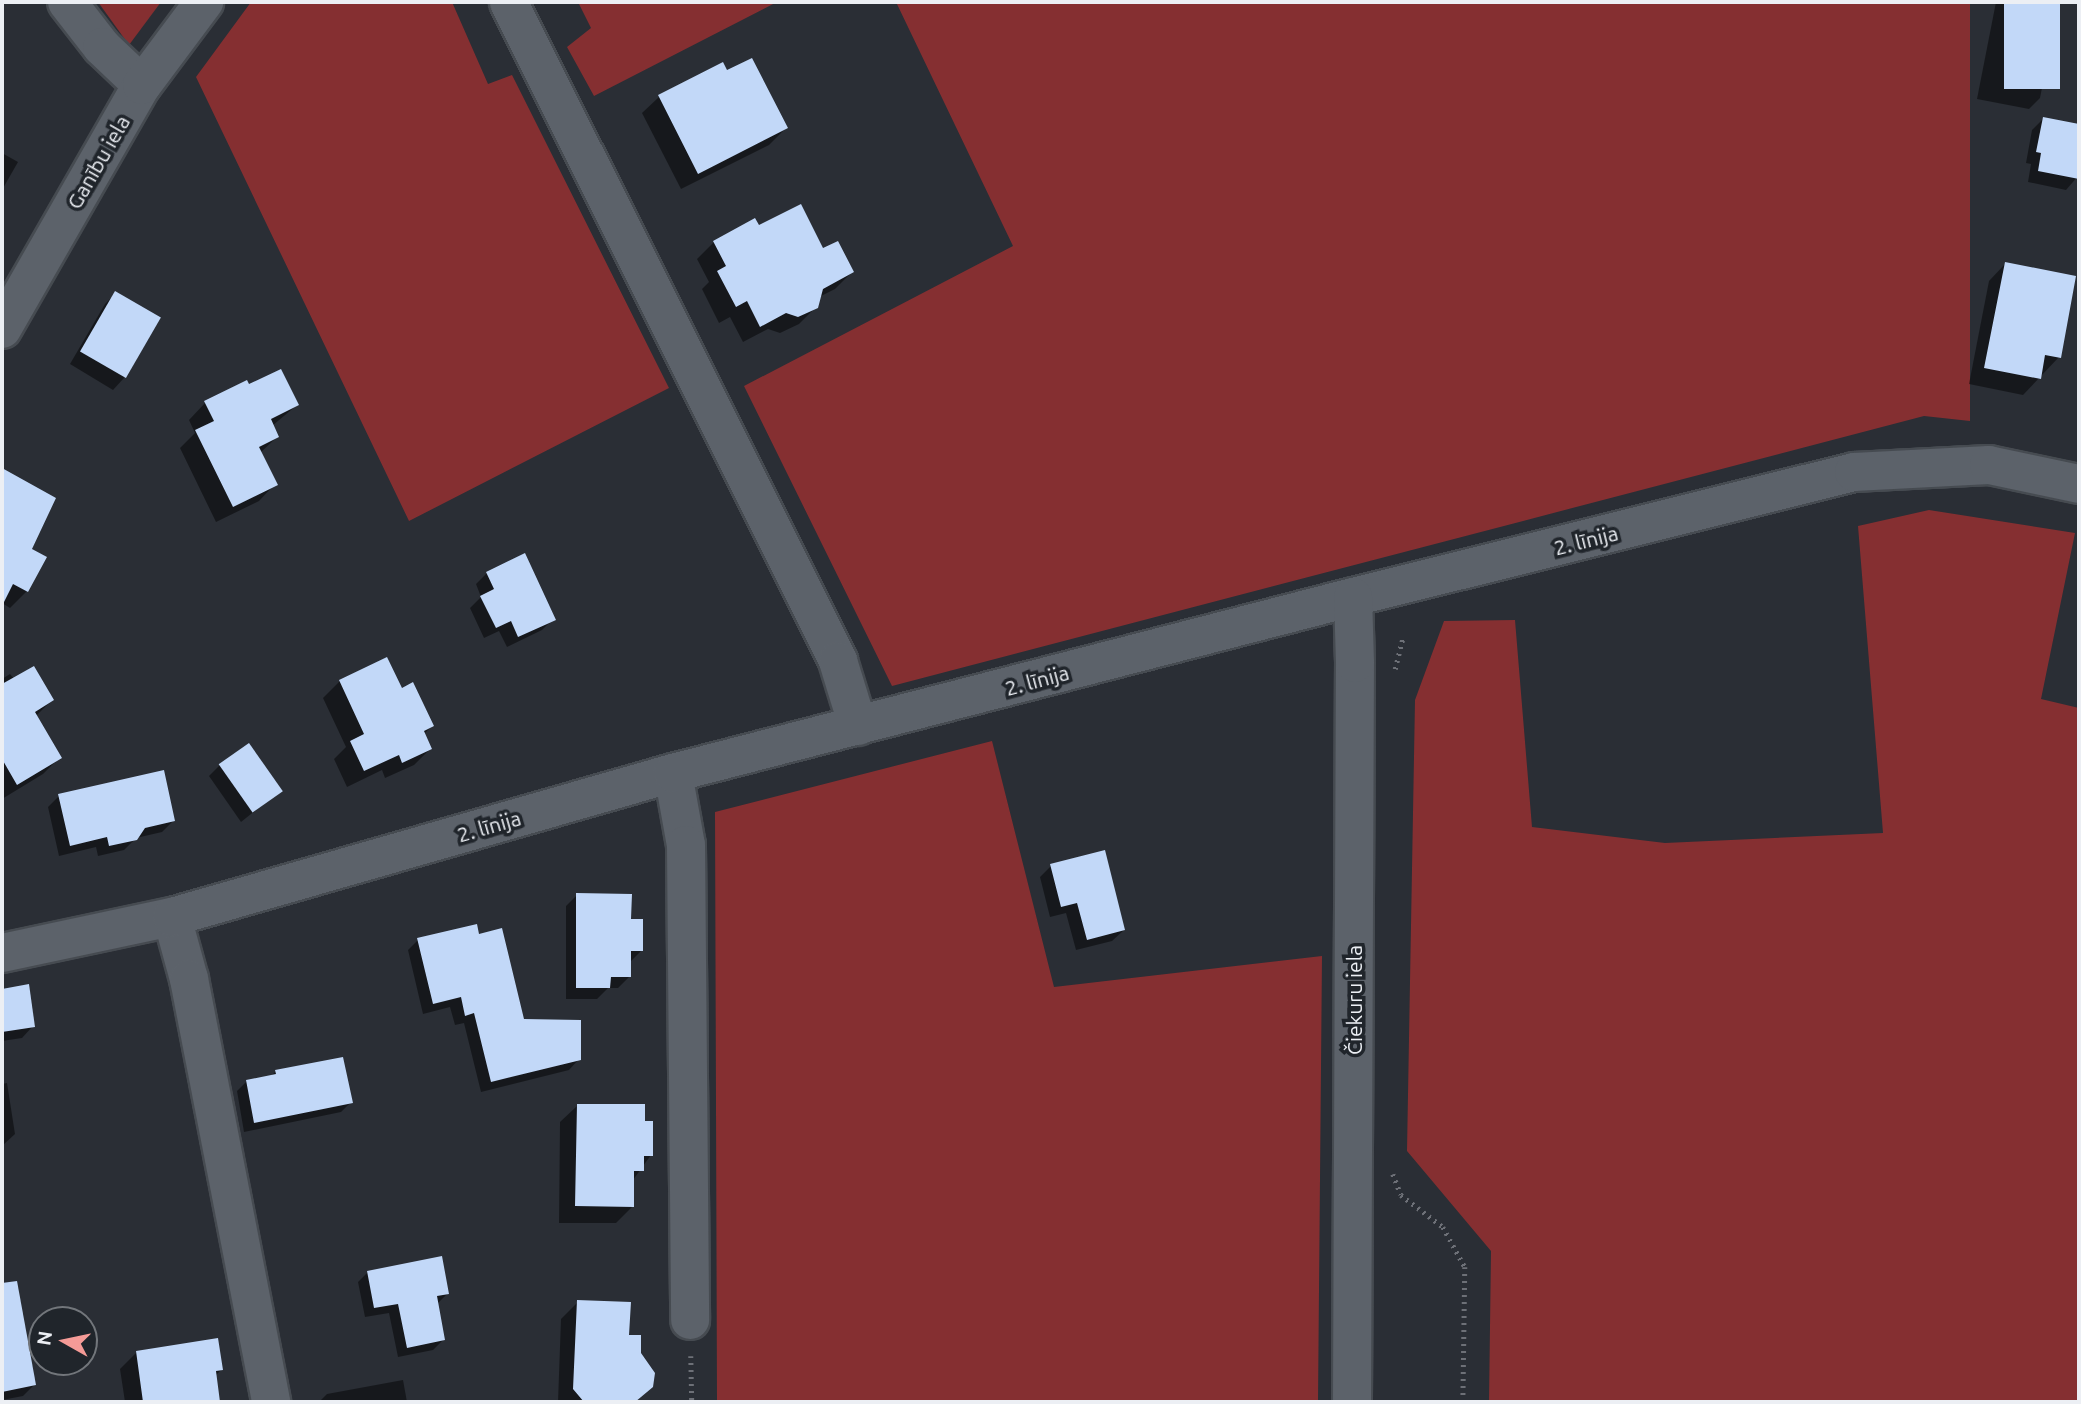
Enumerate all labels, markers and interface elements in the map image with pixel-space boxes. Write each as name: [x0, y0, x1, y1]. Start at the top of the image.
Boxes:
street label: Ganību iela: [61, 111, 135, 213]
street label: 2. līnija: [1551, 520, 1621, 560]
street label: 2. līnija: [1002, 659, 1072, 701]
street label: 2. līnija: [454, 805, 524, 847]
street label: Čiekuru iela: [1341, 945, 1367, 1055]
north arrow: [28, 1306, 98, 1376]
text: N: [32, 1329, 56, 1347]

